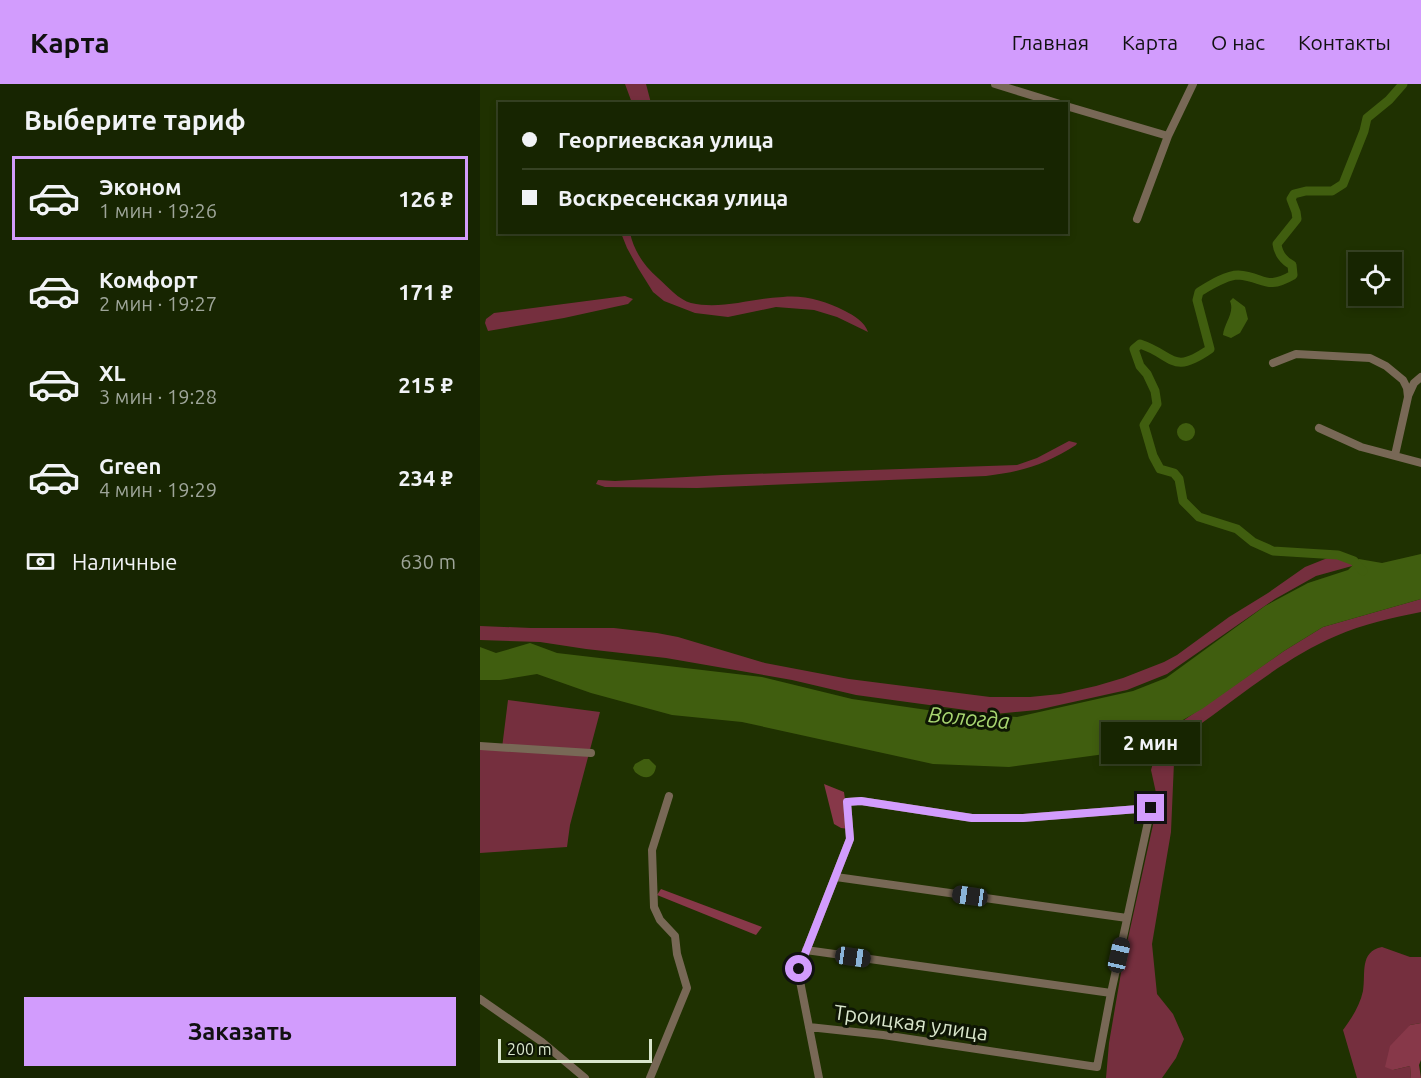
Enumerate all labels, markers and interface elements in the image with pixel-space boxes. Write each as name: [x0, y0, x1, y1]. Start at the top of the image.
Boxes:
text: Карта: [30, 27, 110, 58]
text: Главная: [1012, 30, 1089, 54]
text: Карта: [1122, 30, 1178, 54]
text: О нас: [1211, 30, 1265, 54]
text: Контакты: [1298, 30, 1391, 54]
text: Выберите тариф: [24, 105, 246, 135]
text: Георгиевская улица: [558, 127, 774, 152]
icon: car: [27, 171, 81, 225]
text: Эконом: [99, 174, 181, 199]
text: Воскресенская улица: [558, 185, 788, 210]
text: 126 ₽: [398, 186, 453, 211]
text: 1 мин · 19:26: [99, 199, 217, 222]
map controls: [1348, 252, 1402, 306]
button: locate: [1348, 252, 1402, 306]
icon: car: [27, 264, 81, 318]
text: Комфорт: [99, 267, 198, 292]
text: 171 ₽: [398, 279, 453, 304]
text: 2 мин · 19:27: [99, 292, 217, 315]
icon: car: [27, 357, 81, 411]
text: XL: [99, 360, 126, 385]
text: 215 ₽: [398, 372, 453, 397]
text: 3 мин · 19:28: [99, 385, 217, 408]
icon: car: [27, 450, 81, 504]
text: Green: [99, 453, 161, 478]
text: 234 ₽: [398, 465, 453, 490]
text: 4 мин · 19:29: [99, 478, 217, 501]
icon: cash: [24, 545, 57, 578]
text: Наличные: [72, 549, 177, 574]
text: 630 m: [400, 550, 456, 573]
water label: Вологда: [927, 701, 1011, 733]
callout: 2 мин: [1102, 721, 1200, 763]
text: 2 мин: [1123, 731, 1178, 754]
route end: [1137, 794, 1164, 821]
car: [951, 885, 989, 907]
car: [1106, 935, 1132, 975]
car: [834, 946, 872, 968]
route start: [785, 955, 812, 982]
button: Заказать: [24, 997, 456, 1066]
street label: Троицкая улица: [832, 999, 990, 1045]
scale bar: [498, 1036, 652, 1064]
text: 200 m: [507, 1040, 552, 1058]

